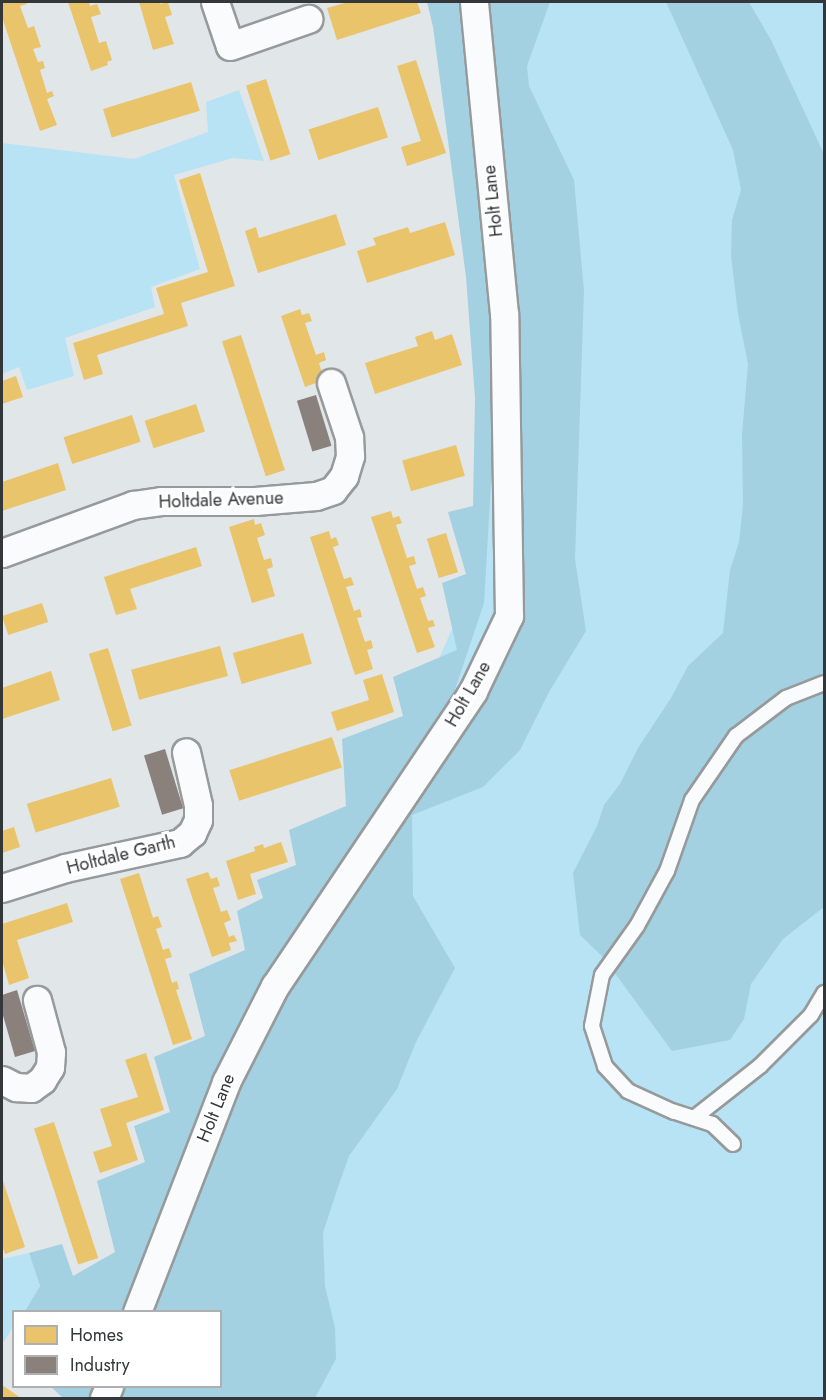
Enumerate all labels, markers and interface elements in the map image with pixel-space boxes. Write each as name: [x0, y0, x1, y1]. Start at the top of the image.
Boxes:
street label: Holt Lane: [478, 164, 508, 238]
street label: Holtdale Avenue: [158, 487, 284, 513]
street label: Holt Lane: [441, 657, 495, 731]
street label: Holtdale Garth: [64, 831, 178, 879]
street label: Holt Lane: [192, 1071, 240, 1145]
legend: [12, 1310, 222, 1388]
text: Homes: [70, 1322, 123, 1348]
text: Industry: [70, 1352, 130, 1378]

